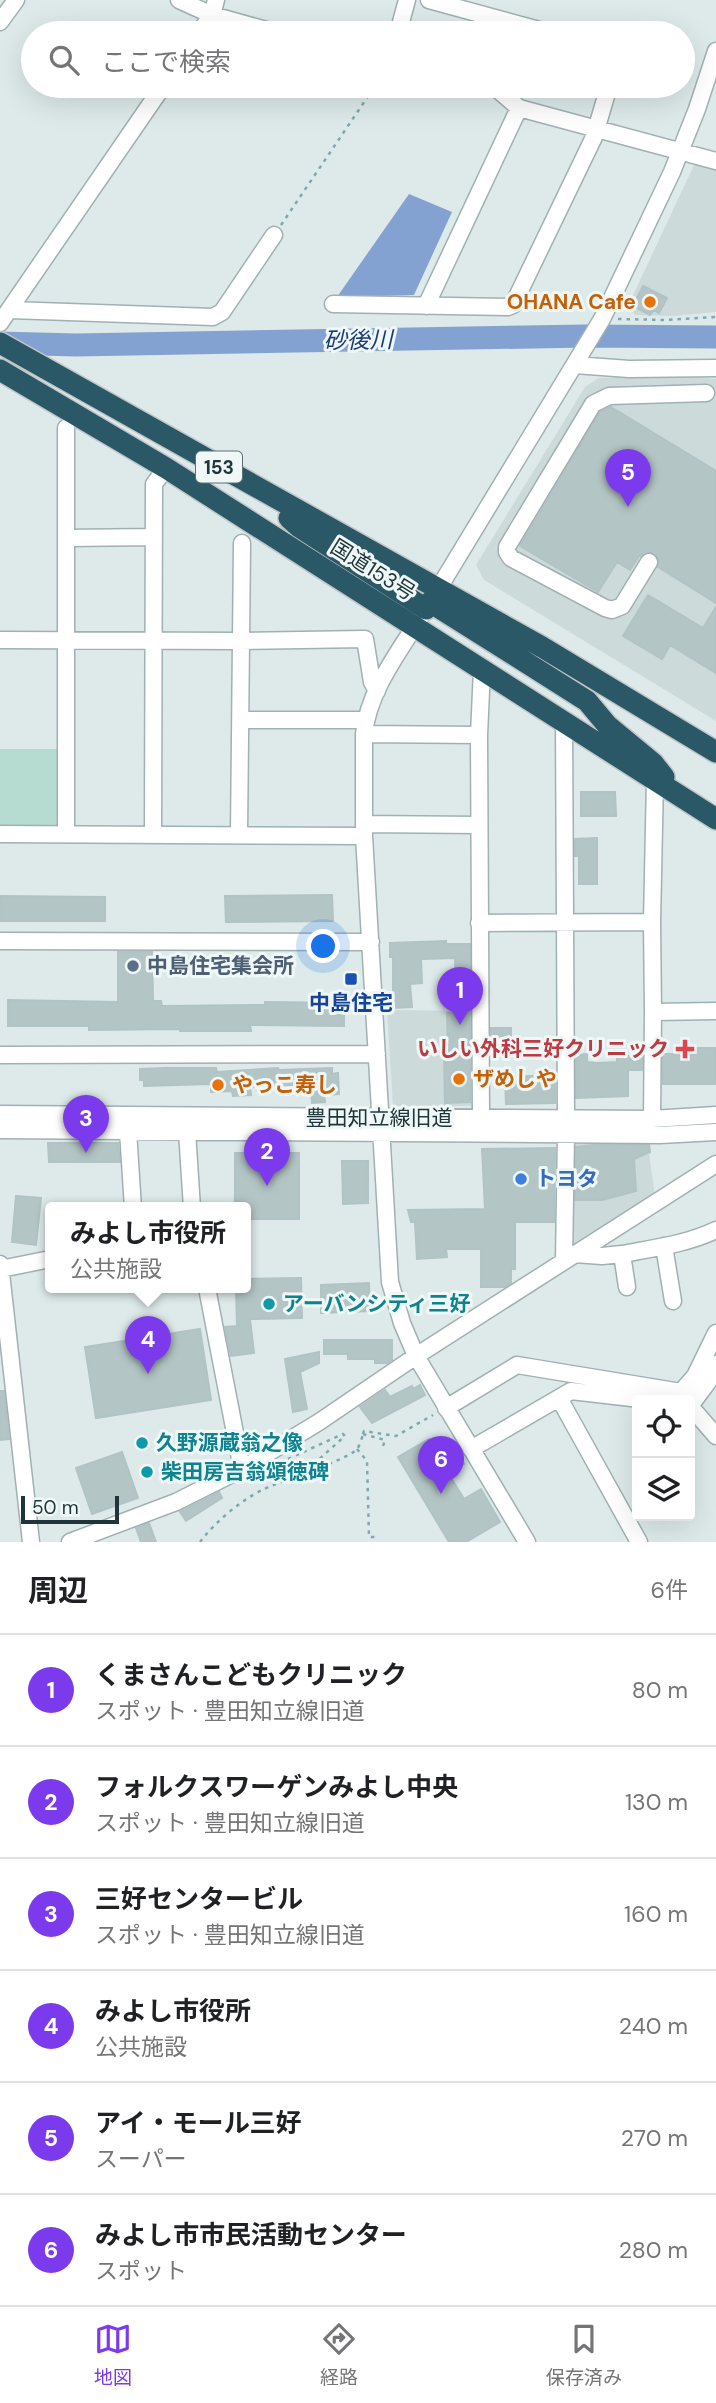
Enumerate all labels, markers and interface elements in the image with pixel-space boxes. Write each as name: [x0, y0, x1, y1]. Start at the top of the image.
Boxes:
search box: [21, 21, 695, 98]
icon: search: [45, 41, 83, 79]
text: ここで検索: [101, 45, 231, 79]
place label: OHANA Cafe: [507, 288, 636, 316]
marker: OHANA Cafe: [642, 294, 658, 310]
water label: 砂後川: [323, 324, 396, 356]
pin: 5: [605, 449, 651, 507]
road number: 153: [196, 452, 242, 482]
street label: 国道153号: [325, 533, 421, 607]
your location: [306, 929, 340, 963]
place label: 中島住宅集会所: [147, 952, 294, 980]
marker: 中島住宅集会所: [125, 958, 141, 974]
pin: 1: [437, 967, 483, 1025]
marker: 中島住宅: [343, 971, 359, 987]
place label: 中島住宅: [309, 989, 393, 1017]
place label: いしい外科三好クリニック: [417, 1035, 669, 1063]
marker: いしい外科三好クリニック: [675, 1039, 695, 1059]
place label: ザめしや: [473, 1065, 557, 1093]
place label: やっこ寿し: [232, 1071, 337, 1099]
marker: ザめしや: [451, 1071, 467, 1087]
marker: やっこ寿し: [210, 1077, 226, 1093]
pin: 3: [63, 1095, 109, 1153]
street label: 豊田知立線旧道: [306, 1104, 453, 1132]
pin: 2: [244, 1128, 290, 1186]
place label: トヨタ: [535, 1165, 598, 1193]
marker: トヨタ: [513, 1171, 529, 1187]
popup: [45, 1202, 251, 1293]
text: みよし市役所: [70, 1216, 226, 1250]
text: 公共施設: [70, 1254, 162, 1284]
place label: アーバンシティ三好: [283, 1290, 470, 1318]
marker: アーバンシティ三好: [261, 1296, 277, 1312]
pin: 4: [125, 1316, 171, 1374]
map controls: [632, 1395, 695, 1521]
button: locate: [632, 1395, 695, 1458]
place label: 久野源蔵翁之像: [156, 1429, 303, 1457]
marker: 久野源蔵翁之像: [134, 1435, 150, 1451]
pin: 6: [418, 1436, 464, 1494]
place label: 柴田房吉翁頌徳碑: [161, 1458, 329, 1486]
button: layers: [632, 1458, 695, 1521]
marker: 柴田房吉翁頌徳碑: [139, 1464, 155, 1480]
scale bar: [21, 1493, 119, 1525]
text: 50 m: [32, 1495, 79, 1520]
text: 周辺: [28, 1571, 88, 1610]
text: 6件: [651, 1575, 688, 1605]
text: くまさんこどもクリニック: [95, 1658, 407, 1692]
text: 1: [47, 1675, 55, 1705]
text: 80 m: [632, 1675, 688, 1705]
text: スポット · 豊田知立線旧道: [95, 1696, 365, 1726]
text: フォルクスワーゲンみよし中央: [95, 1770, 458, 1804]
text: 2: [44, 1787, 58, 1817]
text: 130 m: [625, 1787, 688, 1817]
text: スポット · 豊田知立線旧道: [95, 1808, 365, 1838]
text: 三好センタービル: [95, 1882, 303, 1916]
text: 3: [44, 1899, 58, 1929]
text: 160 m: [624, 1899, 688, 1929]
text: スポット · 豊田知立線旧道: [95, 1920, 365, 1950]
text: みよし市役所: [95, 1994, 251, 2028]
text: 4: [44, 2011, 58, 2041]
text: 240 m: [619, 2011, 688, 2041]
text: 公共施設: [95, 2032, 187, 2062]
text: アイ・モール三好: [95, 2106, 302, 2140]
text: 5: [44, 2123, 58, 2153]
text: 270 m: [621, 2123, 688, 2153]
text: スーパー: [95, 2144, 187, 2174]
text: みよし市市民活動センター: [95, 2218, 407, 2252]
text: 6: [44, 2235, 58, 2265]
text: 280 m: [619, 2235, 688, 2265]
text: スポット: [95, 2256, 187, 2286]
tab: 地図: [94, 2320, 132, 2390]
tab: 経路: [320, 2320, 358, 2390]
tab: 保存済み: [546, 2320, 622, 2390]

